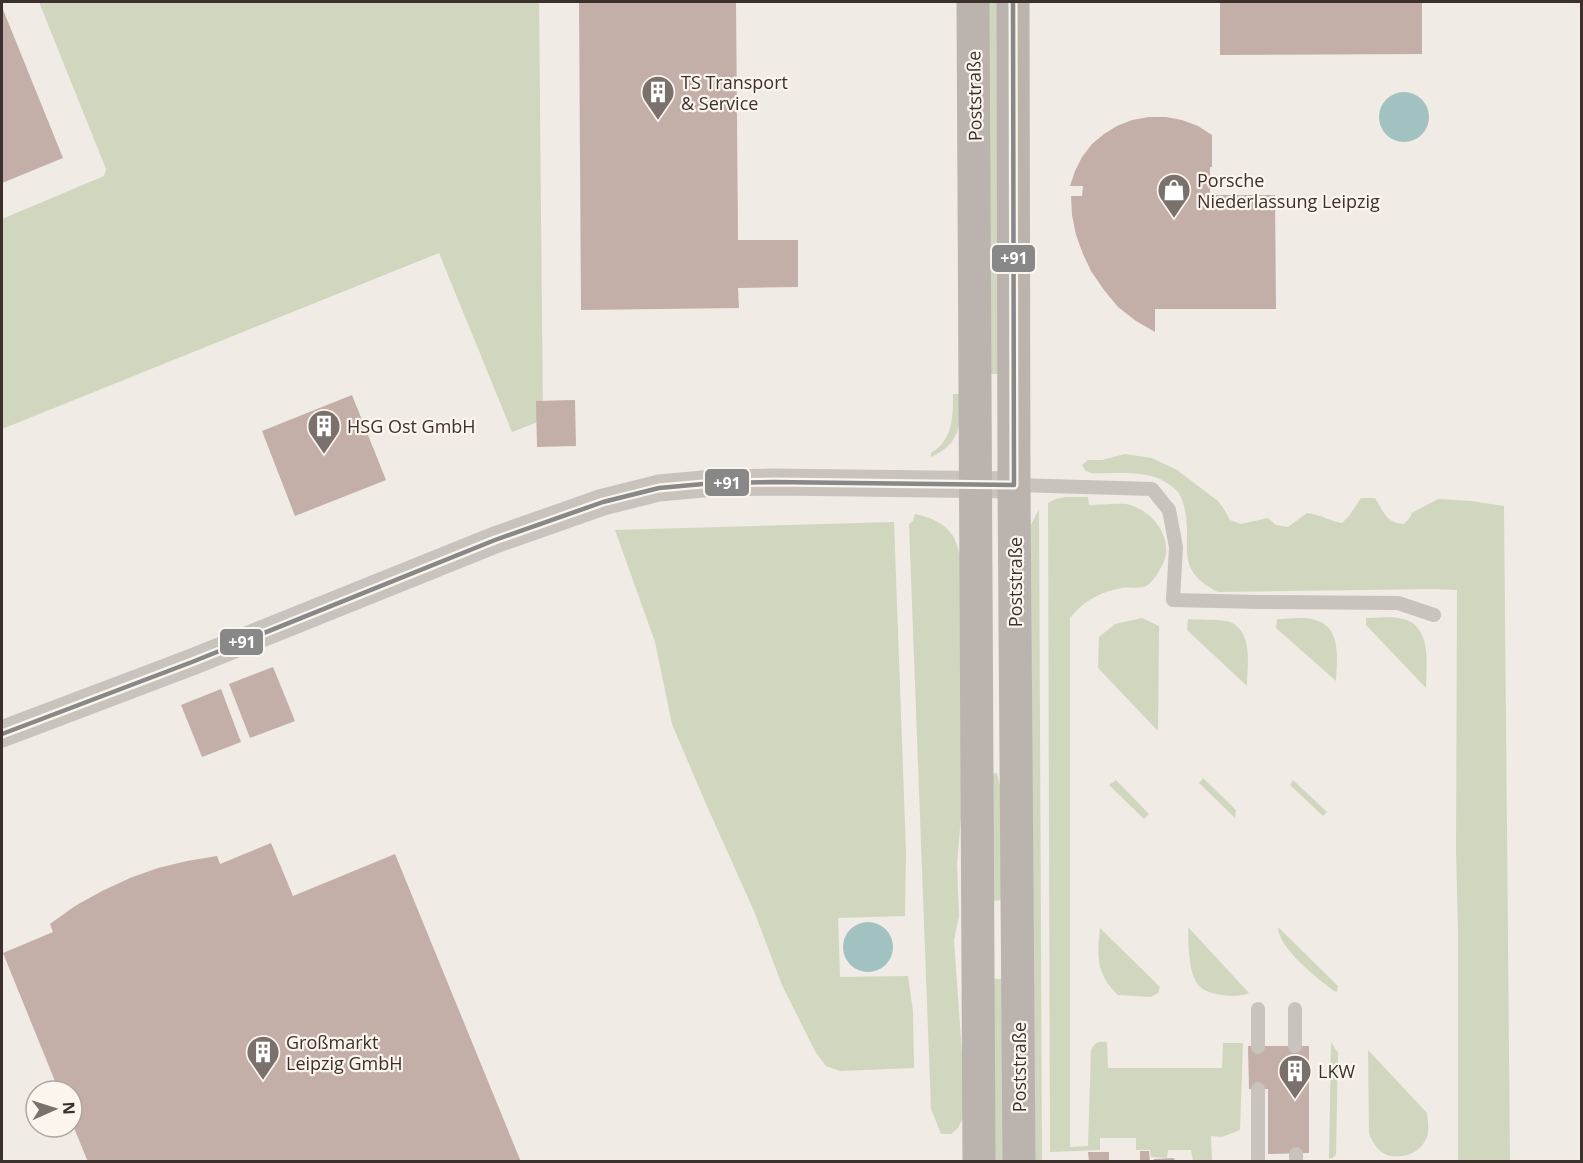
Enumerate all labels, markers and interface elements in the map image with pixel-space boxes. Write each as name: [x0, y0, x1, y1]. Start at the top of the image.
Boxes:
street label: Poststraße: [961, 51, 987, 141]
place label: TS Transport & Service: [681, 70, 788, 115]
building icon: TS Transport & Service: [640, 74, 676, 121]
place label: Porsche Niederlassung Leipzig: [1197, 168, 1380, 213]
shop icon: Porsche Niederlassung Leipzig: [1156, 172, 1192, 219]
line badge: +91: [991, 244, 1036, 273]
text: +91: [1000, 247, 1028, 269]
building icon: HSG Ost GmbH: [306, 408, 342, 455]
place label: HSG Ost GmbH: [347, 414, 476, 438]
line badge: +91: [704, 468, 750, 497]
text: +91: [713, 472, 741, 494]
street label: Poststraße: [1003, 537, 1027, 627]
line badge: +91: [219, 628, 264, 656]
text: +91: [228, 631, 256, 653]
street label: Poststraße: [1007, 1022, 1031, 1112]
place label: Großmarkt Leipzig GmbH: [286, 1030, 403, 1075]
building icon: Großmarkt Leipzig GmbH: [245, 1034, 281, 1081]
building icon: LKW: [1277, 1053, 1313, 1100]
place label: LKW: [1318, 1059, 1355, 1083]
north arrow: [24, 1079, 84, 1139]
text: N: [58, 1101, 80, 1115]

